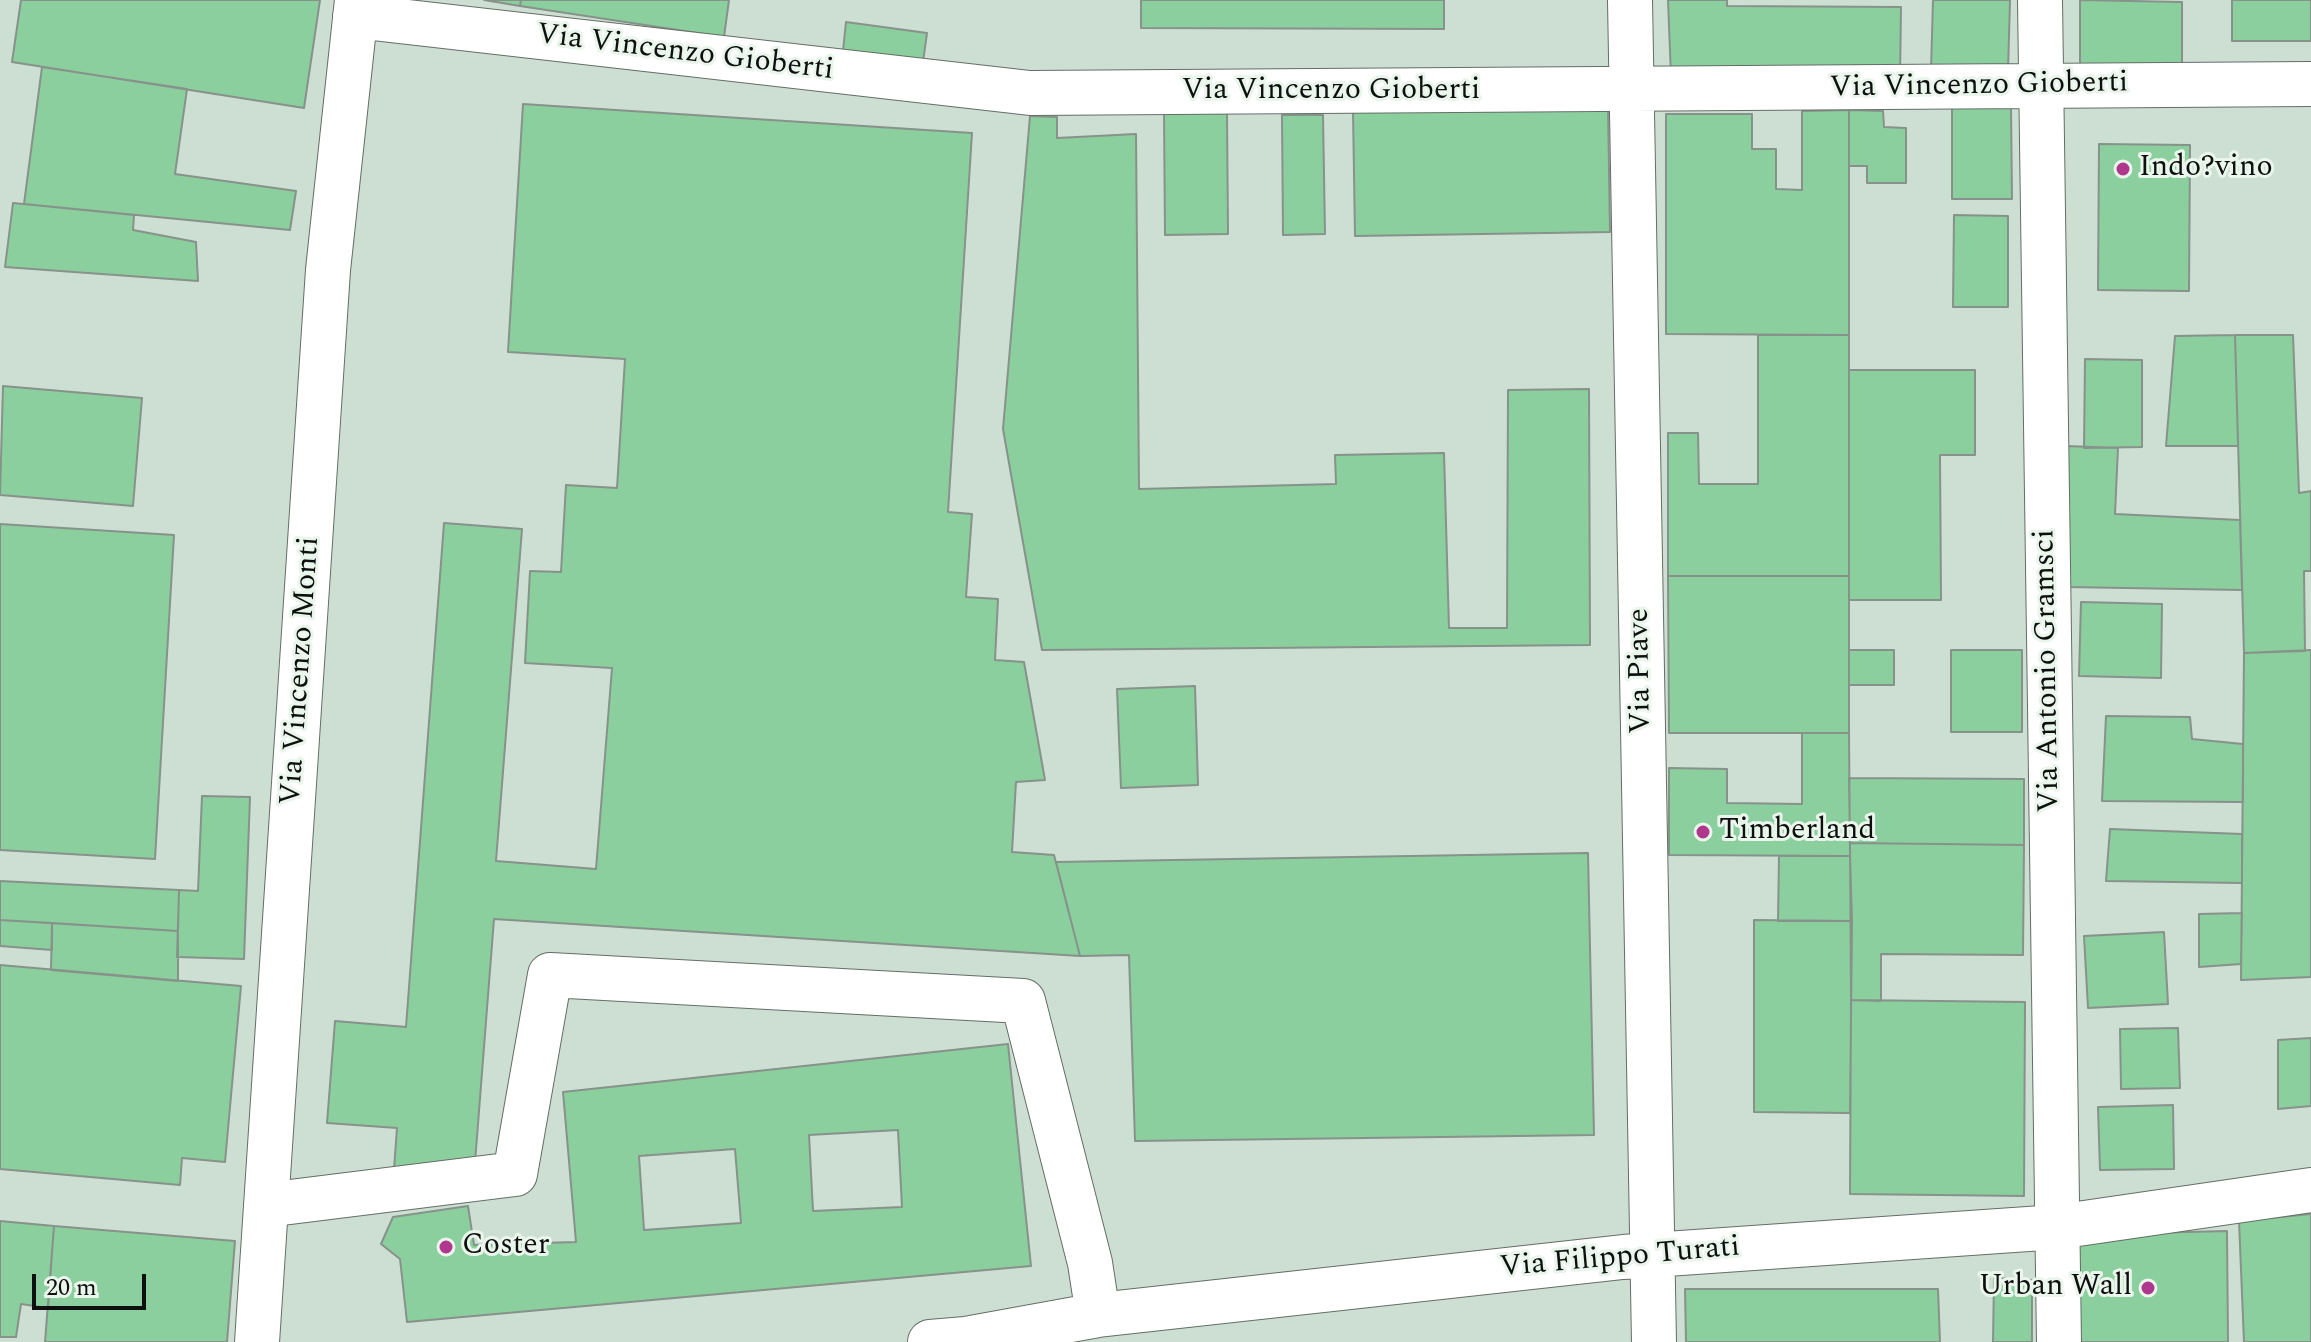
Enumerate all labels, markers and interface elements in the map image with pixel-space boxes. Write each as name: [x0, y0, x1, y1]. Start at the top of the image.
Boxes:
street label: Via Vincenzo Gioberti: [535, 18, 835, 90]
street label: Via Vincenzo Gioberti: [1829, 66, 2129, 108]
street label: Via Vincenzo Gioberti: [1182, 74, 1480, 110]
place label: Indo?vino: [2139, 151, 2273, 187]
marker: Indo?vino: [2114, 160, 2132, 178]
street label: Via Antonio Gramsci: [2029, 529, 2069, 813]
street label: Via Vincenzo Monti: [275, 535, 329, 807]
street label: Via Piave: [1623, 608, 1661, 734]
place label: Timberland: [1719, 814, 1875, 850]
marker: Timberland: [1694, 823, 1712, 841]
place label: Coster: [462, 1229, 550, 1265]
street label: Via Filippo Turati: [1498, 1231, 1742, 1287]
marker: Coster: [437, 1238, 455, 1256]
scale bar: [36, 1258, 150, 1308]
text: 20 m: [46, 1270, 97, 1306]
place label: Urban Wall: [1979, 1270, 2132, 1306]
marker: Urban Wall: [2139, 1279, 2157, 1297]

